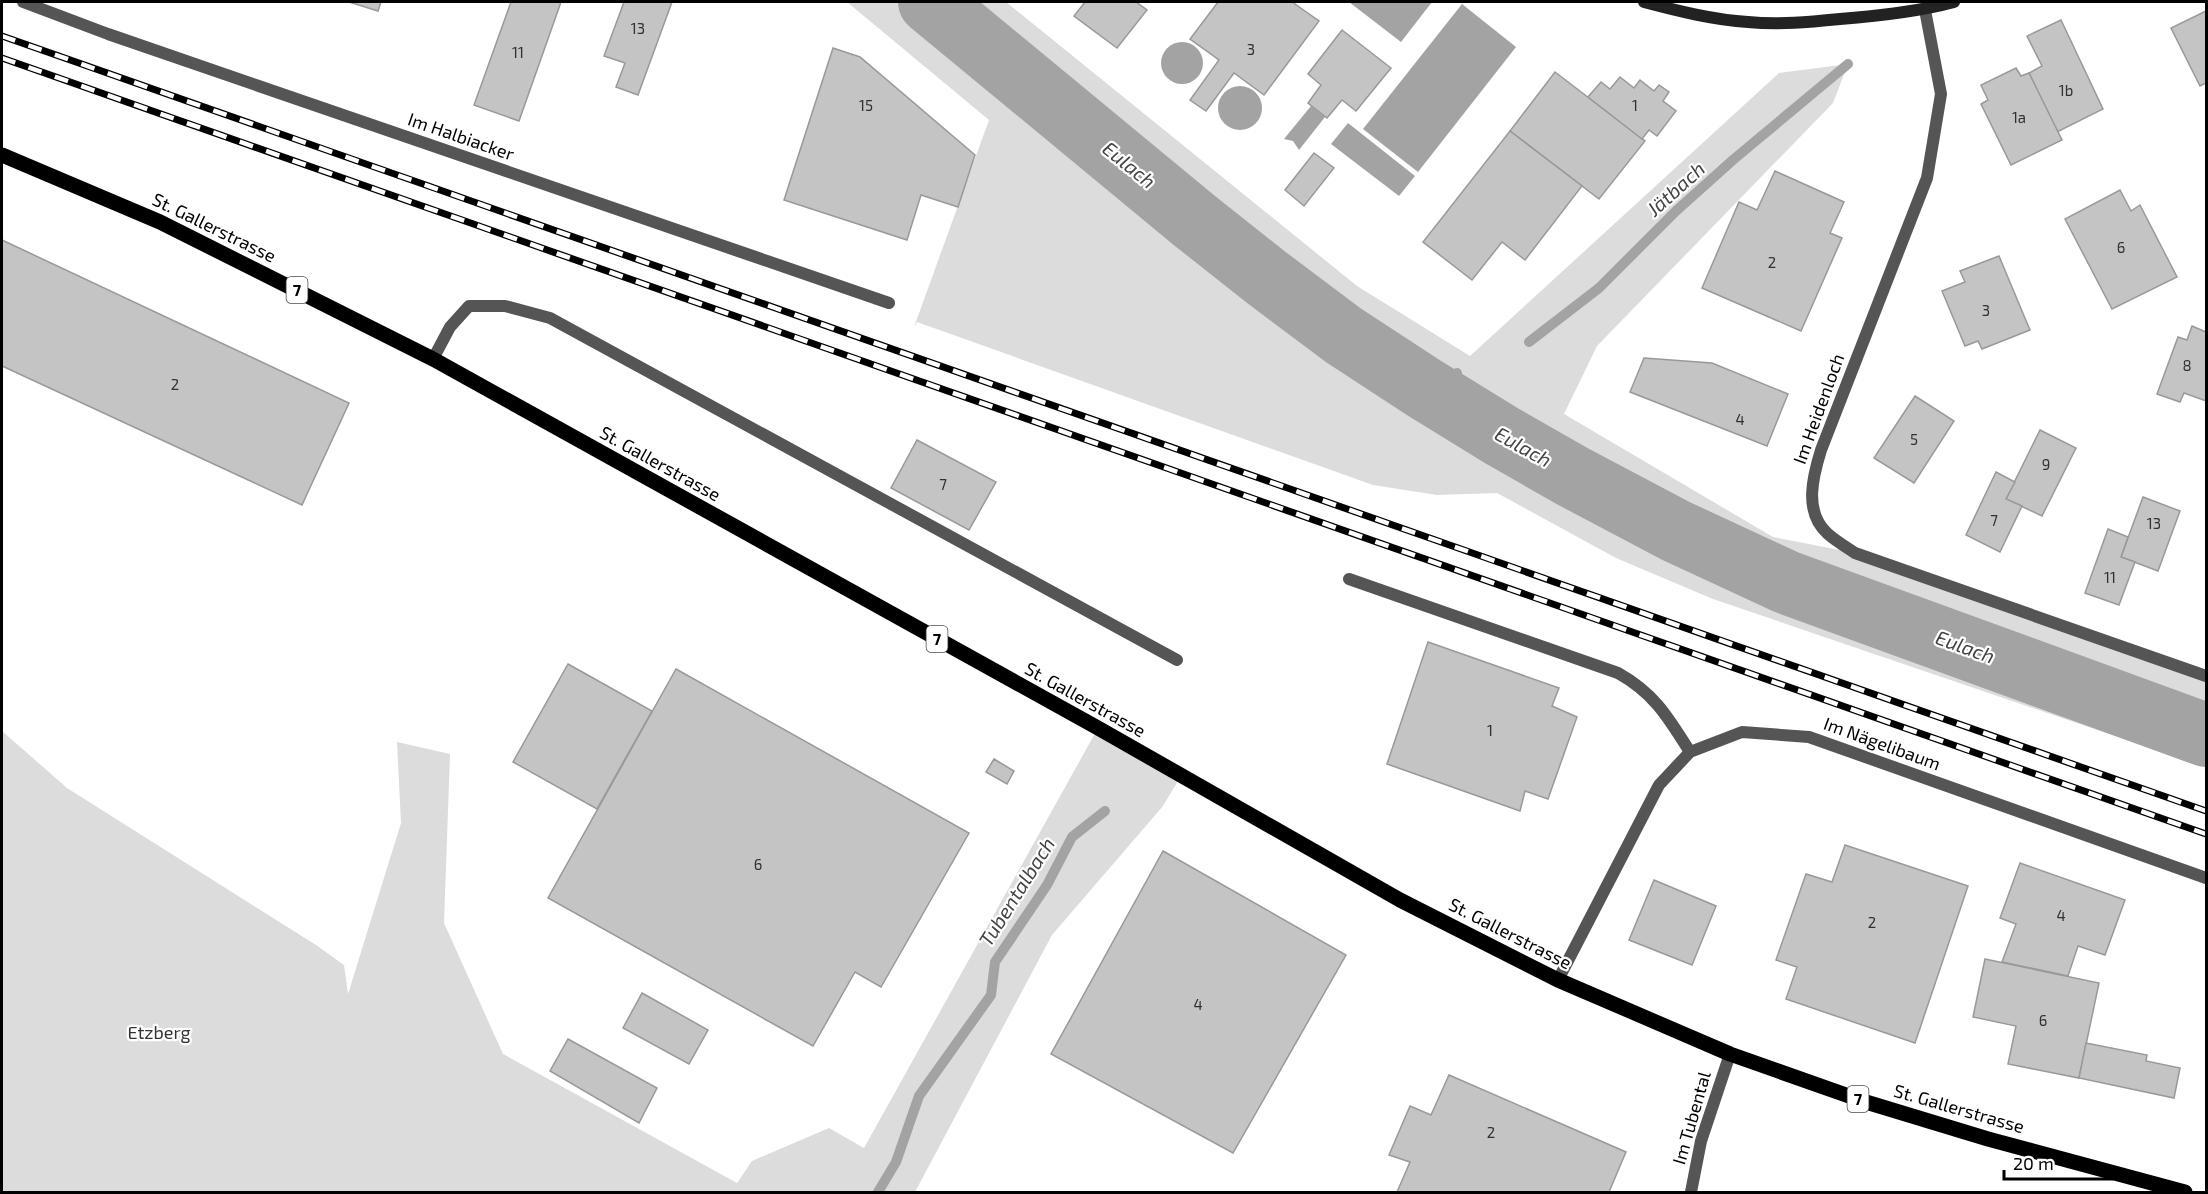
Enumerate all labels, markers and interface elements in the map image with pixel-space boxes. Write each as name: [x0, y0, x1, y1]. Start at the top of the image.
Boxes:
house number: 13: [631, 19, 645, 37]
house number: 3: [1247, 40, 1255, 58]
house number: 11: [512, 43, 524, 61]
house number: 1b: [2059, 81, 2073, 99]
house number: 15: [859, 96, 873, 114]
house number: 1: [1632, 96, 1638, 114]
street label: Im Halbiacker: [405, 108, 517, 165]
house number: 1a: [2012, 108, 2026, 126]
water label: Eulach: [1098, 136, 1161, 193]
water label: Jätbach: [1641, 156, 1709, 221]
street label: St. Gallerstrasse: [149, 188, 280, 267]
house number: 6: [2117, 238, 2125, 256]
house number: 2: [1768, 253, 1776, 271]
road number: 7: [286, 277, 308, 303]
house number: 3: [1982, 301, 1990, 319]
street label: Im Heidenloch: [1788, 350, 1848, 467]
house number: 8: [2182, 356, 2192, 374]
house number: 2: [171, 375, 179, 393]
house number: 4: [1735, 410, 1745, 428]
street label: St. Gallerstrasse: [596, 421, 725, 505]
water label: Eulach: [1491, 421, 1556, 471]
house number: 5: [1910, 430, 1918, 448]
house number: 9: [2042, 455, 2050, 473]
house number: 7: [939, 475, 947, 493]
house number: 7: [1990, 511, 1998, 529]
house number: 13: [2147, 514, 2161, 532]
house number: 11: [2104, 568, 2116, 586]
water label: Eulach: [1933, 624, 1998, 668]
road number: 7: [926, 626, 948, 652]
street label: St. Gallerstrasse: [1021, 657, 1150, 741]
street label: Im Nägelibaum: [1821, 712, 1944, 774]
house number: 1: [1487, 721, 1493, 739]
water label: Tubentalbach: [973, 832, 1059, 950]
house number: 6: [754, 855, 762, 873]
street label: St. Gallerstrasse: [1445, 893, 1576, 974]
house number: 4: [2056, 906, 2066, 924]
house number: 2: [1868, 913, 1876, 931]
house number: 4: [1193, 995, 1203, 1013]
house number: 6: [2039, 1011, 2047, 1029]
park label: Etzberg: [127, 1021, 191, 1043]
street label: Im Tubental: [1667, 1068, 1715, 1167]
street label: St. Gallerstrasse: [1891, 1079, 2027, 1137]
road number: 7: [1848, 1086, 1868, 1112]
house number: 2: [1487, 1123, 1495, 1141]
scale bar: [2004, 1143, 2112, 1181]
text: 20 m: [2013, 1152, 2054, 1174]

